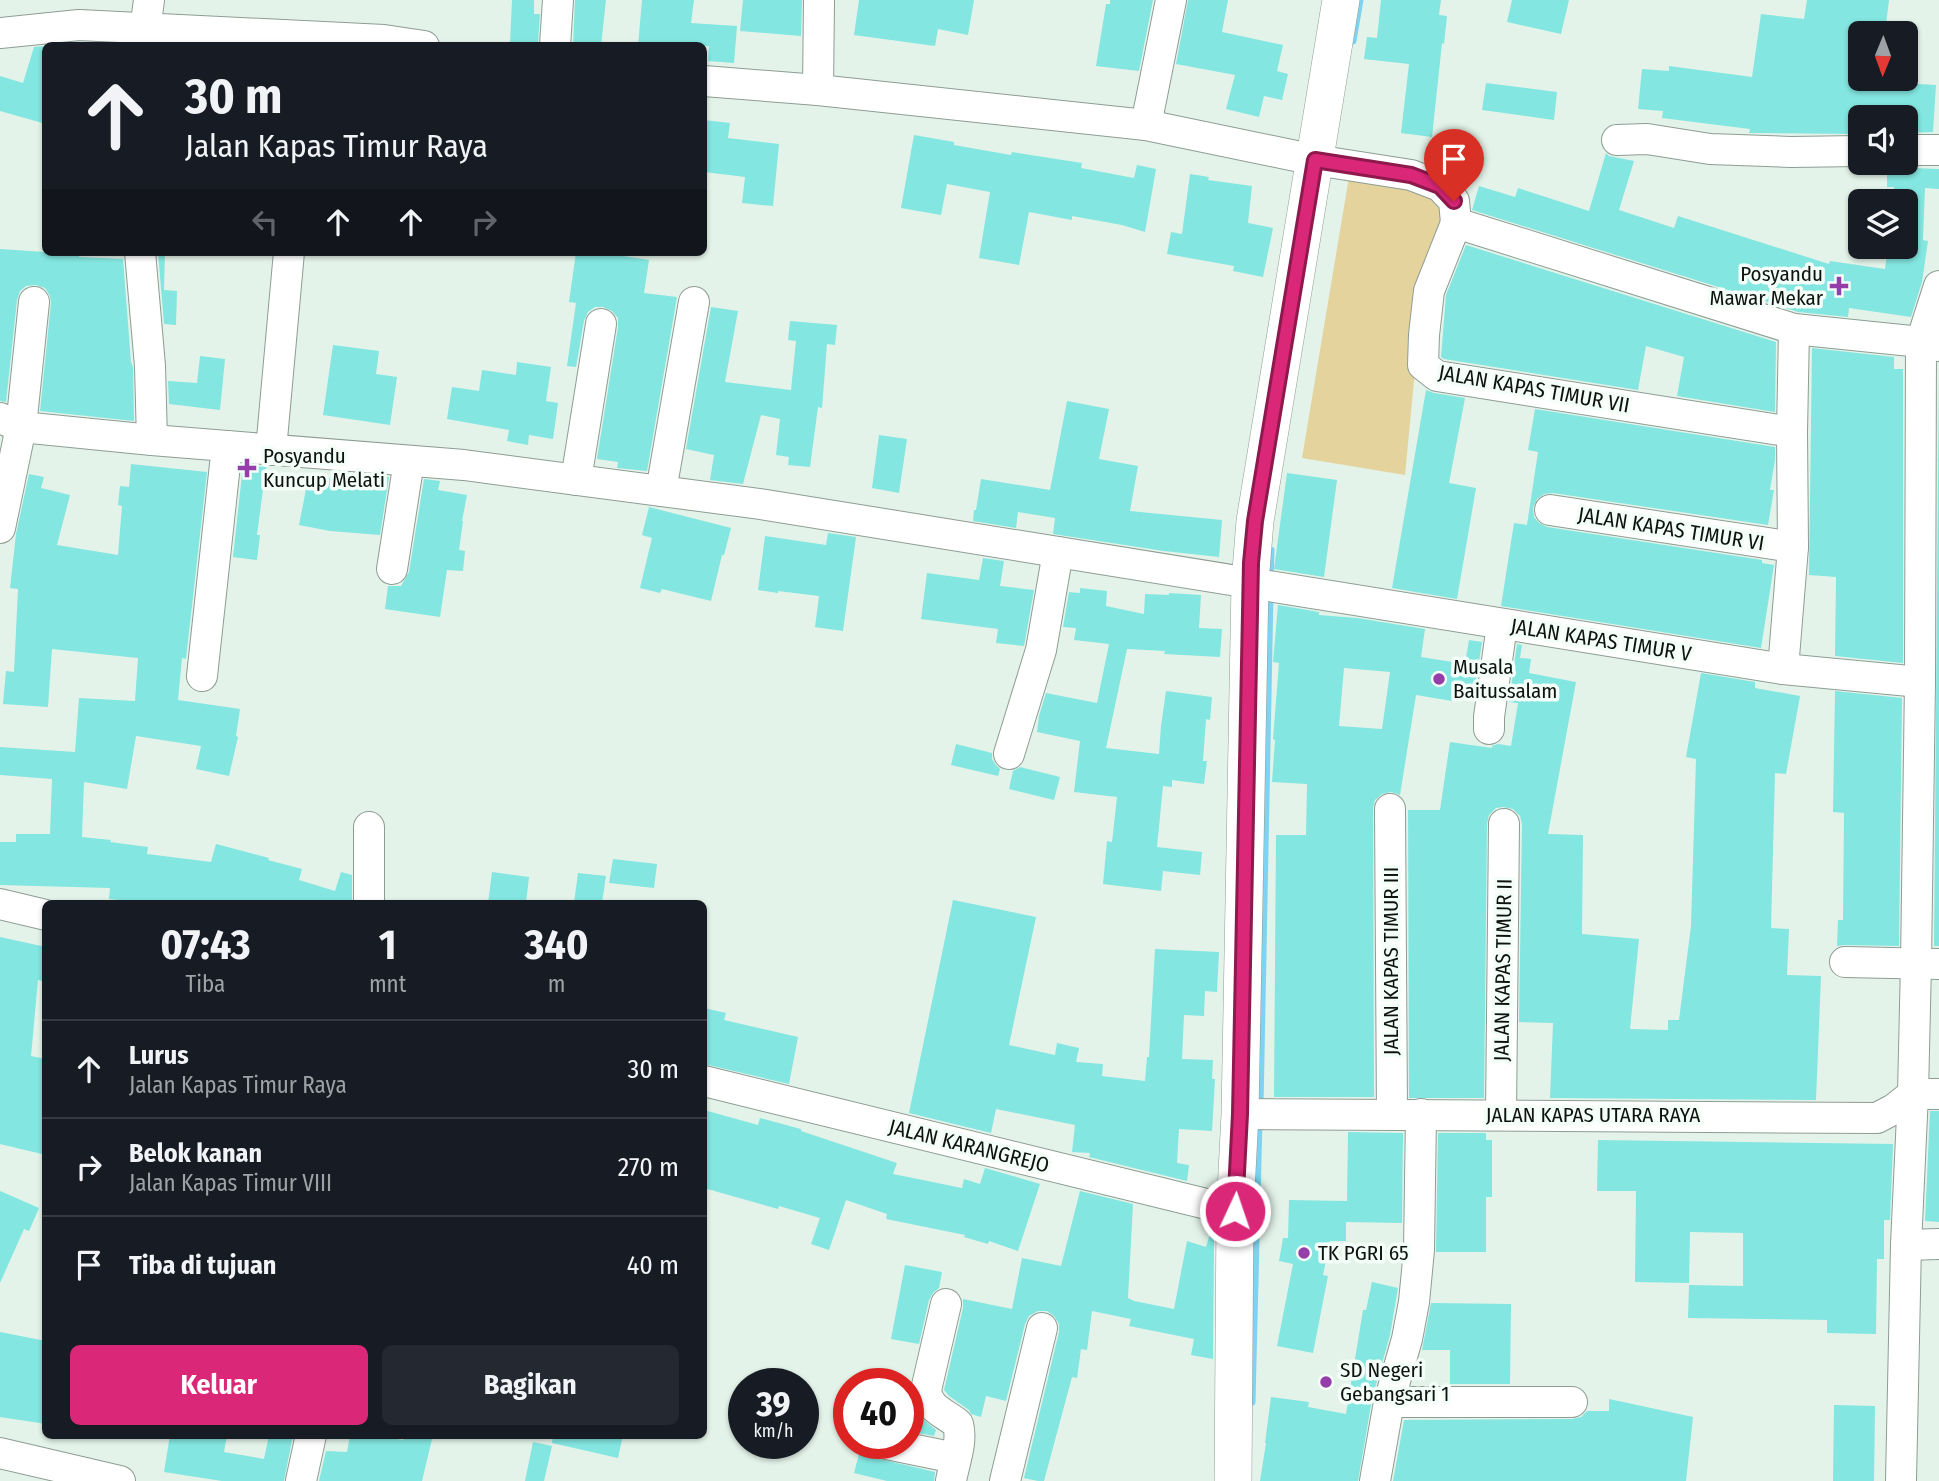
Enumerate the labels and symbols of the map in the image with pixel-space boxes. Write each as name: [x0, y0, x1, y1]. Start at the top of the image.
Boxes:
north arrow: [1848, 21, 1918, 91]
pin: [1424, 129, 1484, 201]
place label: Posyandu Mawar Mekar: [1709, 261, 1824, 311]
marker: Posyandu Mawar Mekar: [1829, 276, 1849, 296]
street label: JALAN KAPAS TIMUR VII: [1436, 359, 1632, 419]
place label: Posyandu Kuncup Melati: [263, 443, 385, 493]
marker: Posyandu Kuncup Melati: [237, 458, 257, 478]
street label: JALAN KAPAS TIMUR VI: [1576, 501, 1766, 557]
street label: JALAN KAPAS TIMUR V: [1509, 613, 1694, 667]
place label: Musala Baitussalam: [1453, 654, 1557, 704]
marker: Musala Baitussalam: [1431, 671, 1447, 687]
street label: JALAN KAPAS TIMUR III: [1378, 867, 1404, 1055]
street label: JALAN KAPAS TIMUR II: [1488, 878, 1518, 1062]
street label: JALAN KAPAS UTARA RAYA: [1486, 1102, 1700, 1128]
street label: JALAN KARANGREJO: [886, 1114, 1052, 1178]
position arrow: [1198, 1174, 1272, 1248]
place label: TK PGRI 65: [1318, 1240, 1409, 1266]
marker: TK PGRI 65: [1296, 1245, 1312, 1261]
place label: SD Negeri Gebangsari 1: [1340, 1357, 1449, 1407]
speed limit sign: 40: [833, 1368, 924, 1459]
marker: SD Negeri Gebangsari 1: [1318, 1374, 1334, 1390]

